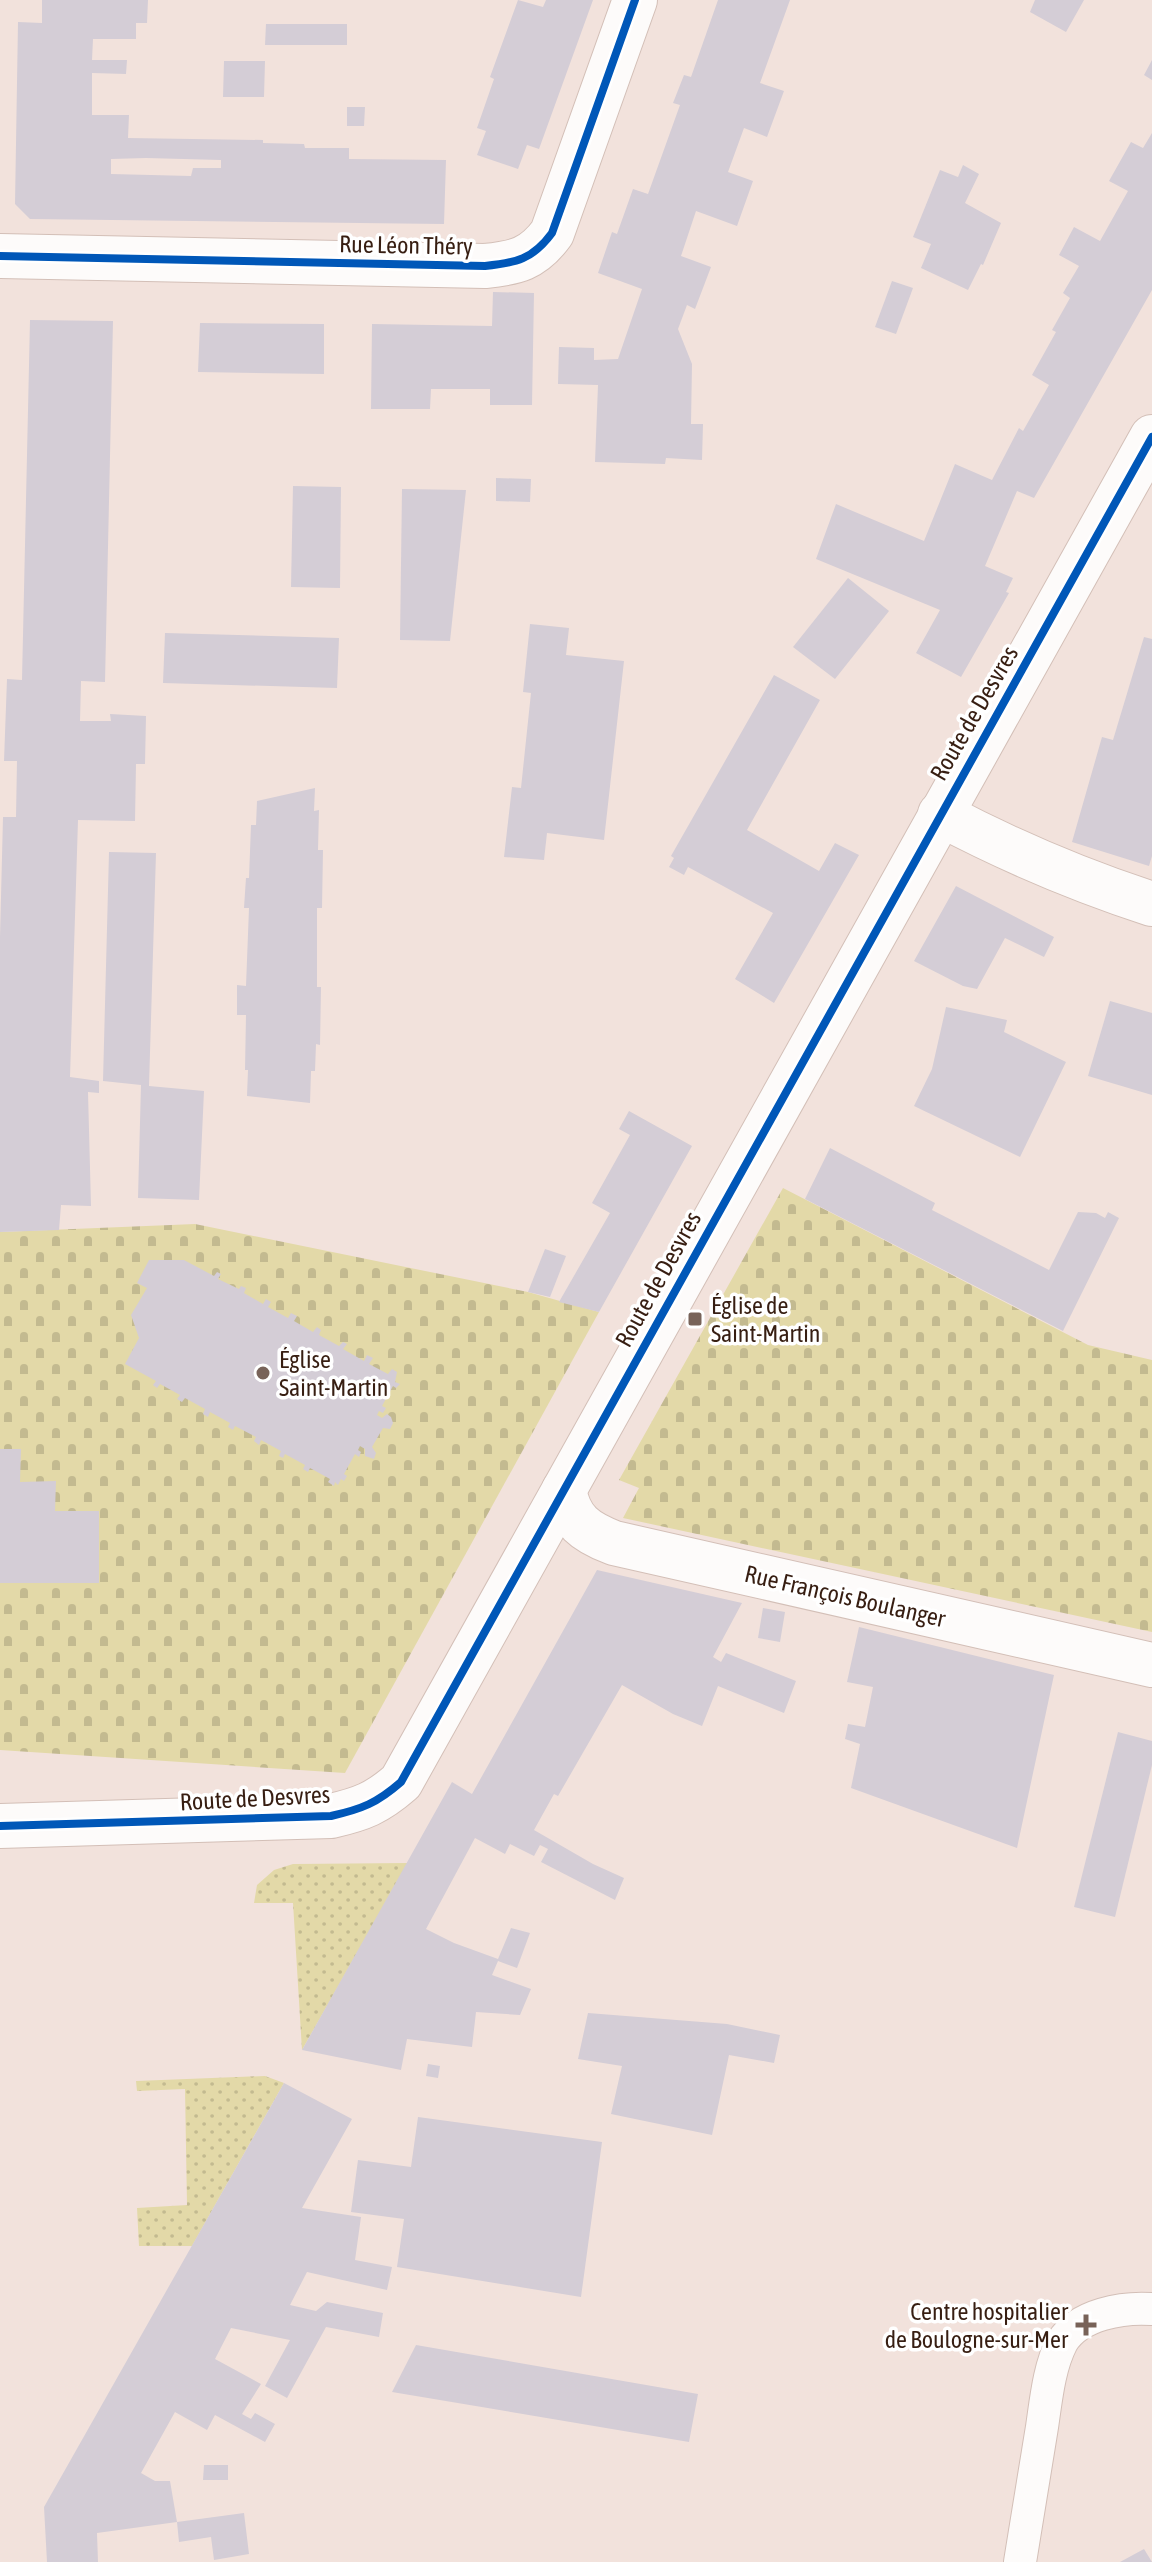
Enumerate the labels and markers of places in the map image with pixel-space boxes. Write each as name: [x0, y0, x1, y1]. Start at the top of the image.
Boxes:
place label: Église de Saint-Martin: [711, 1292, 820, 1347]
marker: Église de Saint-Martin: [686, 1310, 704, 1328]
place label: Église Saint-Martin: [279, 1346, 388, 1401]
marker: Église Saint-Martin: [254, 1364, 272, 1382]
place label: Centre hospitalier de Boulogne-sur-Mer: [885, 2298, 1069, 2353]
marker: Centre hospitalier de Boulogne-sur-Mer: [1075, 2314, 1097, 2336]

